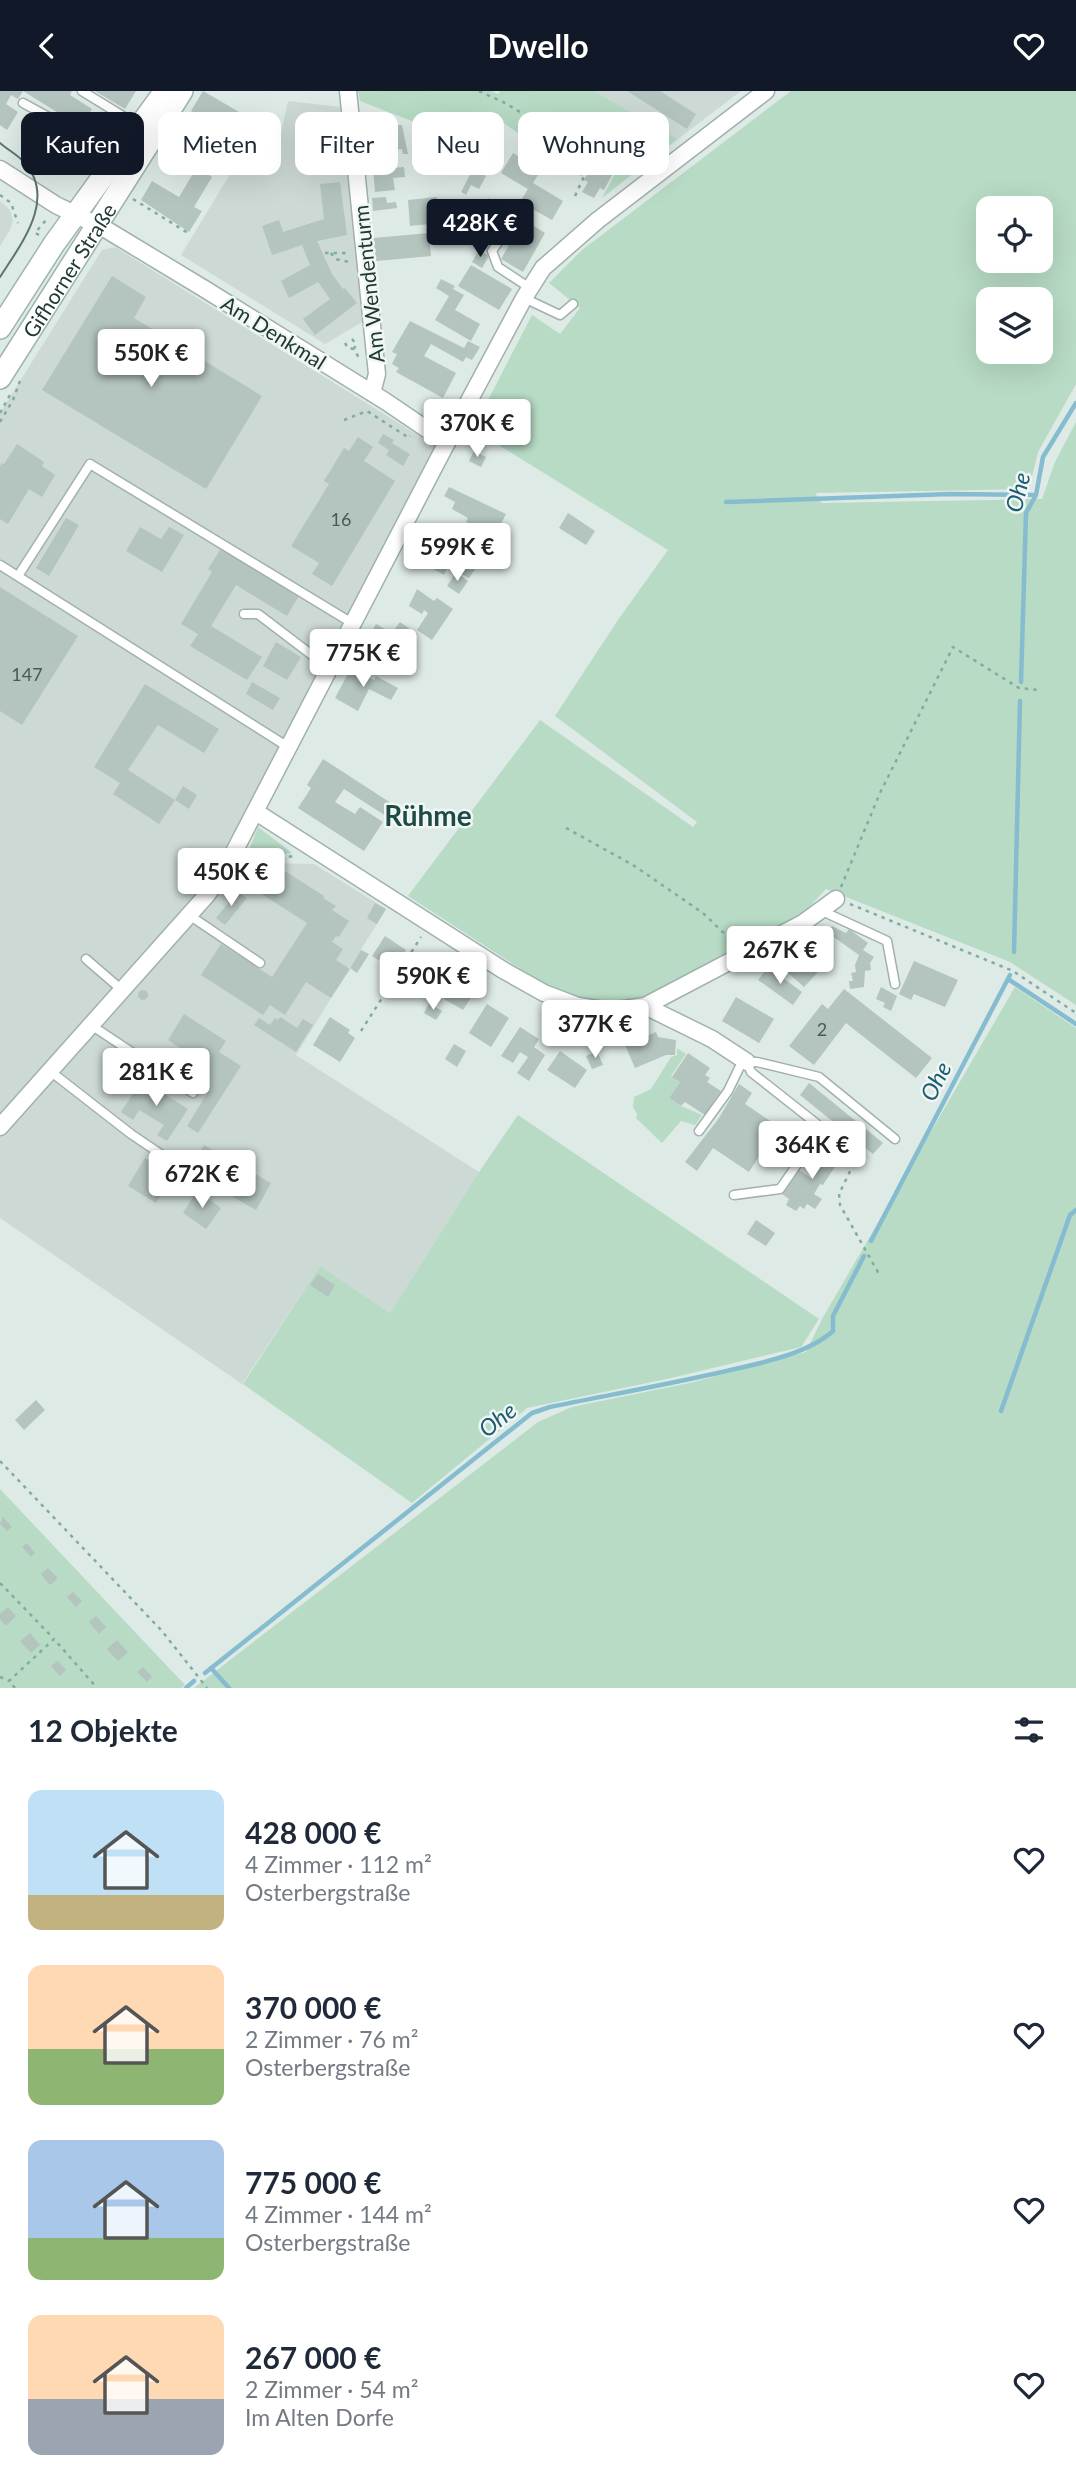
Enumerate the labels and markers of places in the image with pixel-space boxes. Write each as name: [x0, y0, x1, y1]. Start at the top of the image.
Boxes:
pin: 428K €: [423, 199, 537, 259]
pin: 550K €: [94, 329, 208, 389]
pin: 370K €: [420, 399, 534, 459]
pin: 599K €: [400, 524, 514, 583]
pin: 775K €: [306, 629, 420, 689]
pin: 450K €: [174, 849, 288, 908]
pin: 267K €: [723, 927, 837, 986]
pin: 590K €: [376, 953, 490, 1012]
pin: 377K €: [538, 1000, 652, 1060]
pin: 281K €: [99, 1049, 213, 1108]
pin: 364K €: [755, 1121, 869, 1181]
pin: 672K €: [145, 1151, 259, 1210]

